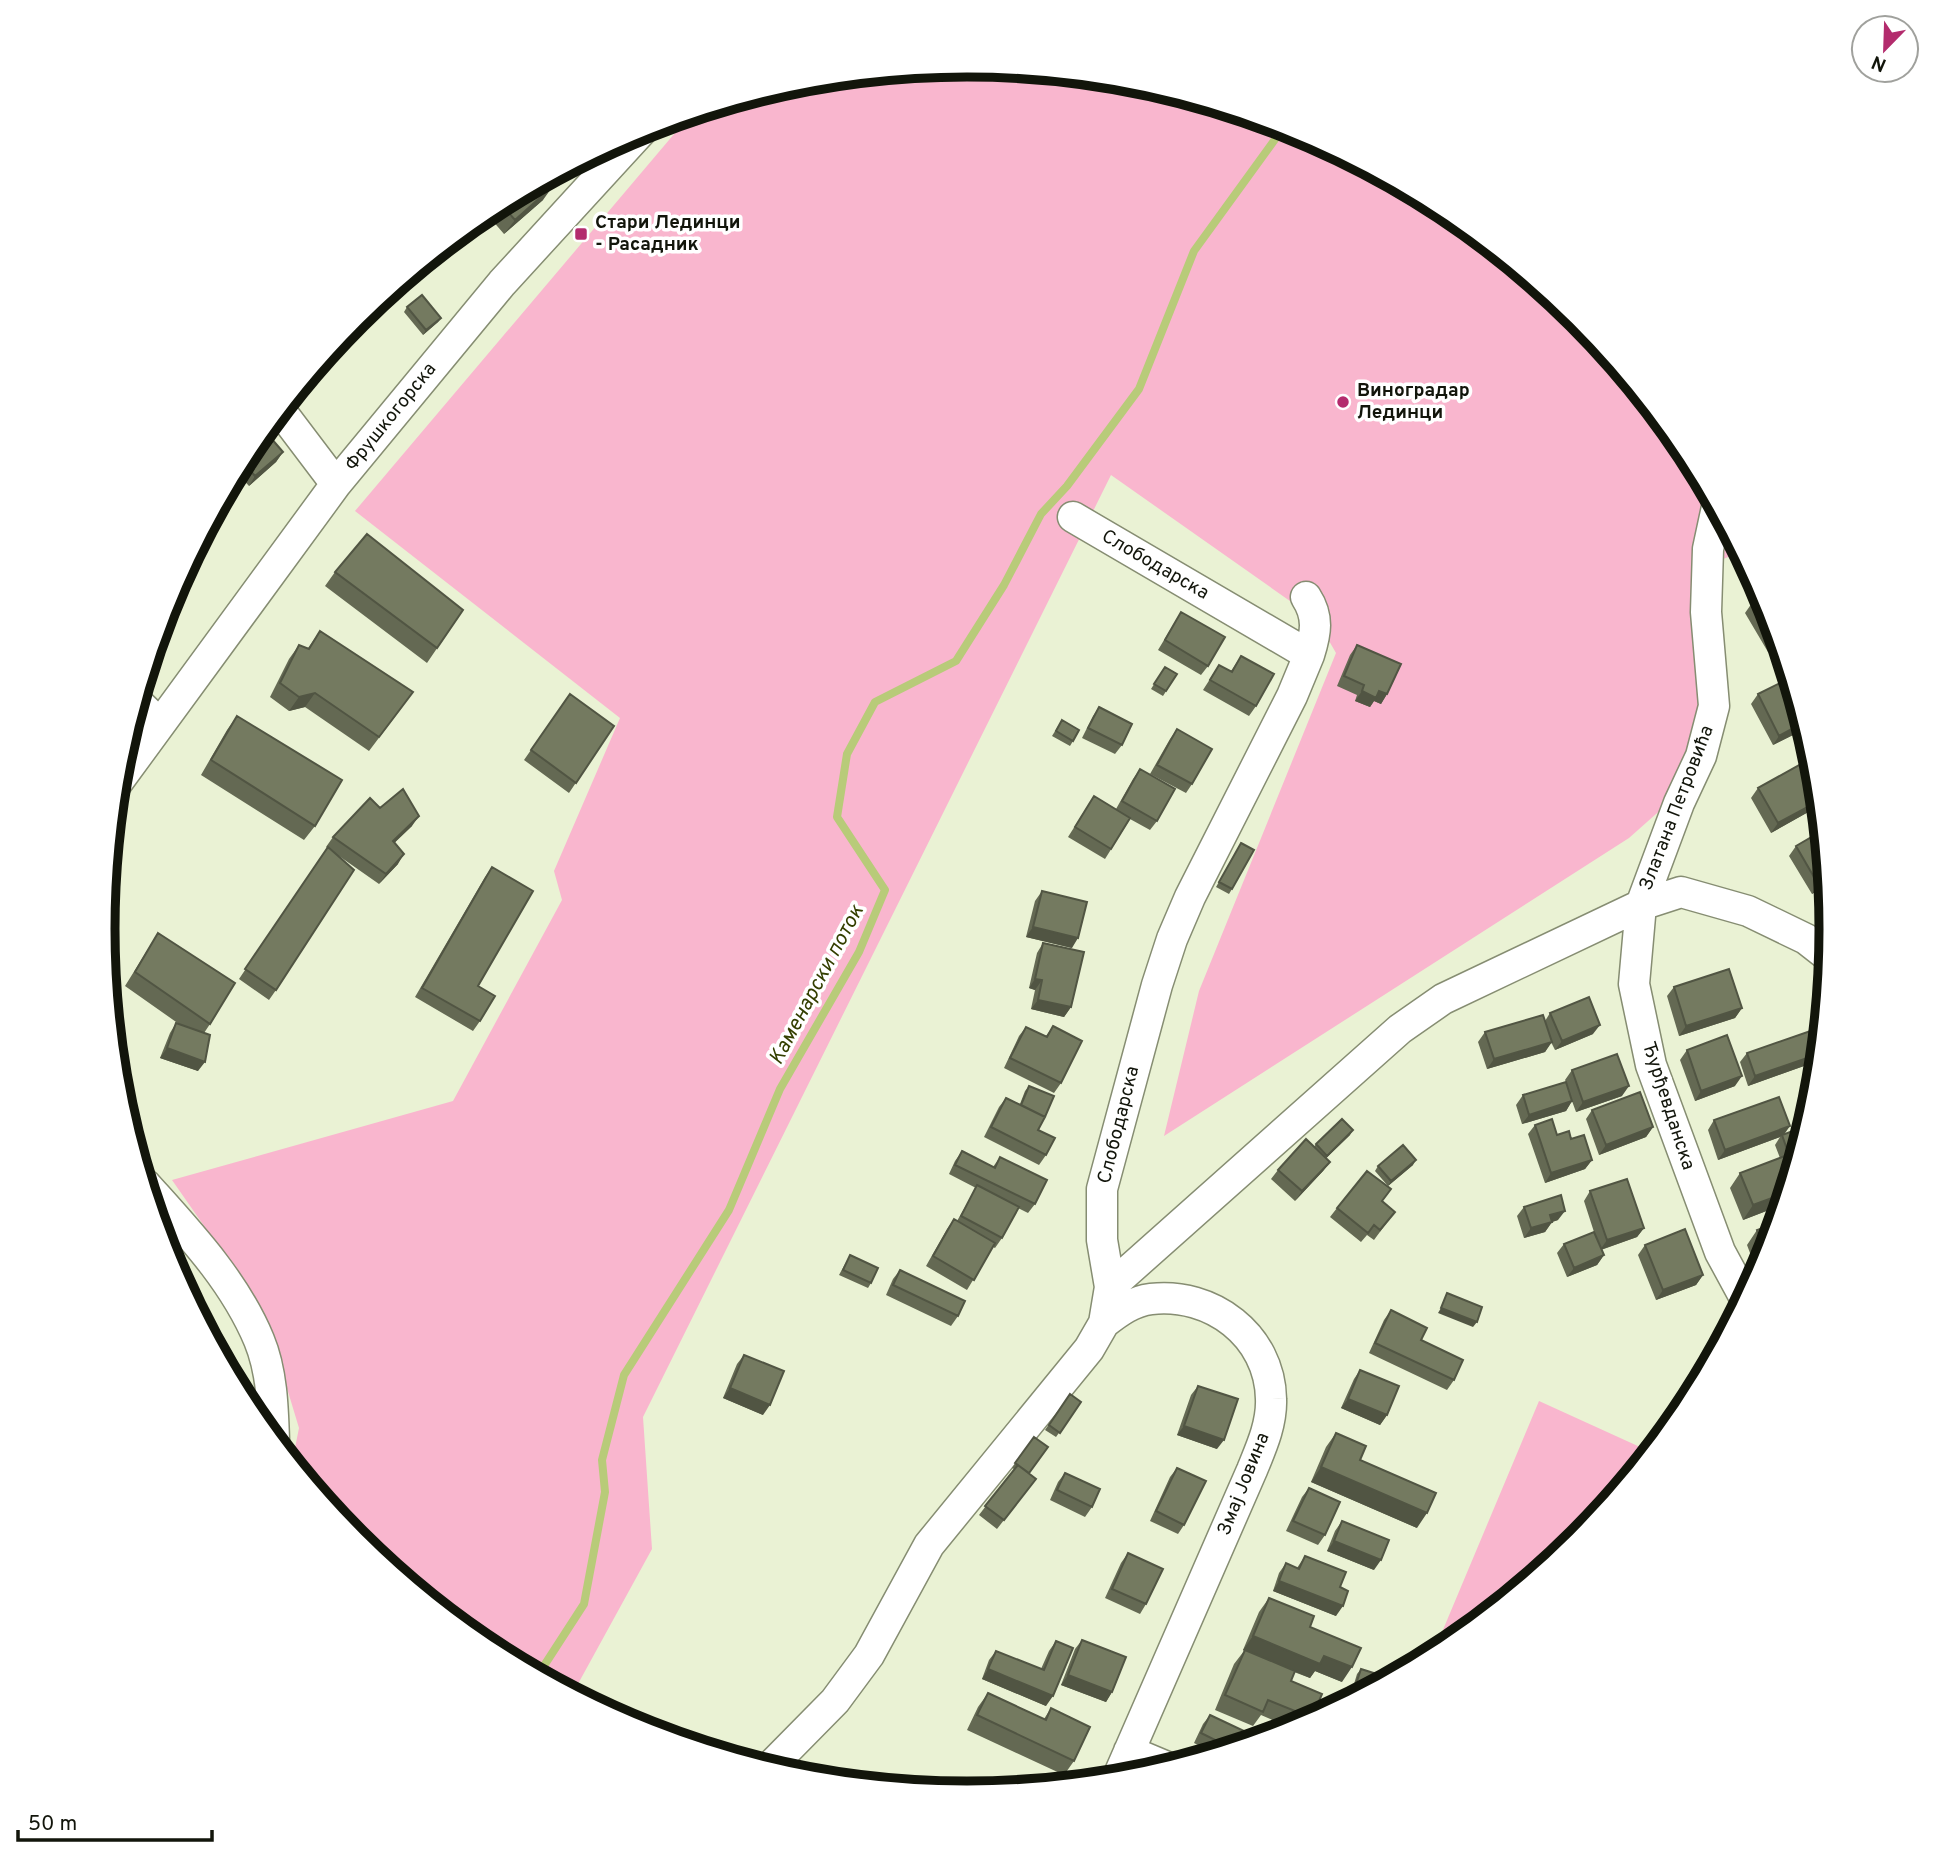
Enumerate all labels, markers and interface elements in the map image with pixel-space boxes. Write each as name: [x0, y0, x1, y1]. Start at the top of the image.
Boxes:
north arrow: [1850, 14, 1920, 84]
text: N: [1868, 49, 1890, 77]
place label: Стари Лединци - Расадник: [595, 211, 741, 257]
marker: Стари Лединци - Расадник: [573, 226, 589, 242]
street label: Фрушкогорска: [340, 358, 442, 476]
place label: Виноградар Лединци: [1357, 379, 1470, 425]
marker: Виноградар Лединци: [1335, 394, 1351, 410]
street label: Слободарска: [1097, 525, 1213, 605]
street label: Златана Петровића: [1634, 722, 1720, 894]
water label: Каменарски поток: [763, 899, 871, 1070]
street label: Ђурђевданска: [1636, 1039, 1700, 1173]
street label: Слободарска: [1093, 1064, 1145, 1186]
street label: Змај Јовина: [1212, 1429, 1276, 1539]
scale bar: [18, 1798, 212, 1842]
text: 50 m: [28, 1811, 77, 1838]

